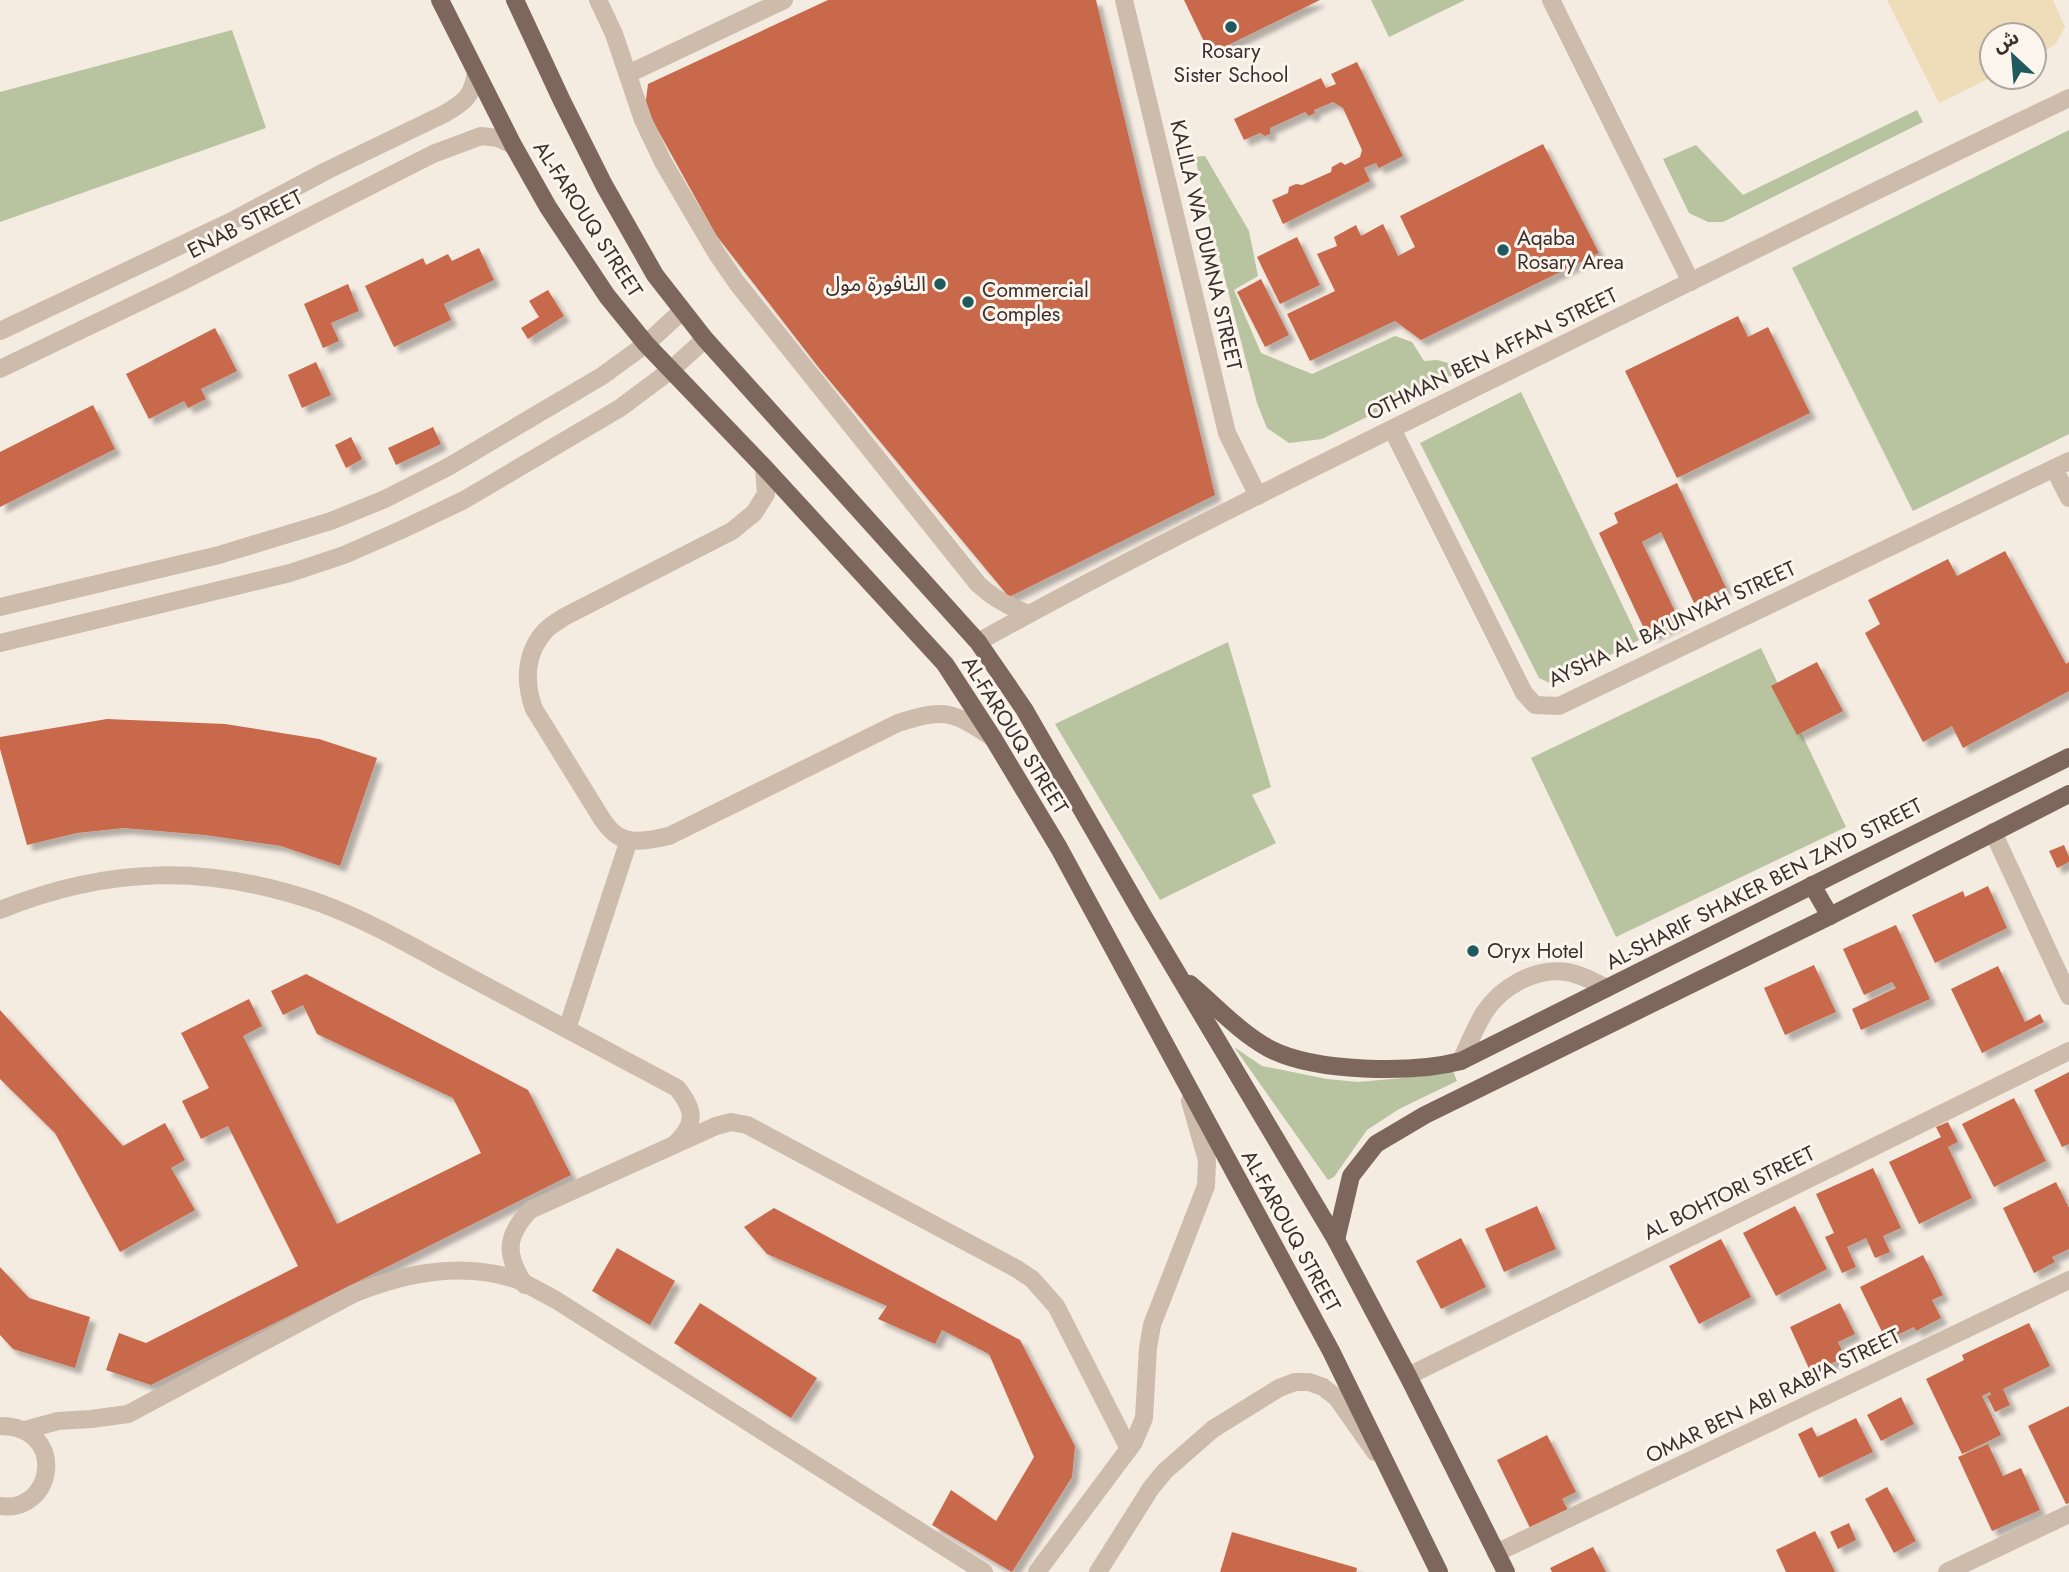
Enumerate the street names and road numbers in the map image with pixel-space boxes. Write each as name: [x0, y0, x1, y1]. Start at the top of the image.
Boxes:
street label: KALILA WA DUMNA STREET: [1163, 117, 1249, 373]
street label: AL-FAROUQ STREET: [526, 135, 650, 303]
street label: ENAB STREET: [182, 182, 308, 266]
street label: OTHMAN BEN AFFAN STREET: [1362, 280, 1623, 428]
street label: AYSHA AL BA'UNYAH STREET: [1543, 553, 1801, 695]
street label: AL-FAROUQ STREET: [954, 650, 1076, 820]
street label: AL-SHARIF SHAKER BEN ZAYD STREET: [1601, 791, 1928, 977]
street label: AL BOHTORI STREET: [1638, 1138, 1820, 1248]
street label: AL-FAROUQ STREET: [1234, 1145, 1348, 1318]
street label: OMAR BEN ABI RABI'A STREET: [1641, 1321, 1906, 1471]

